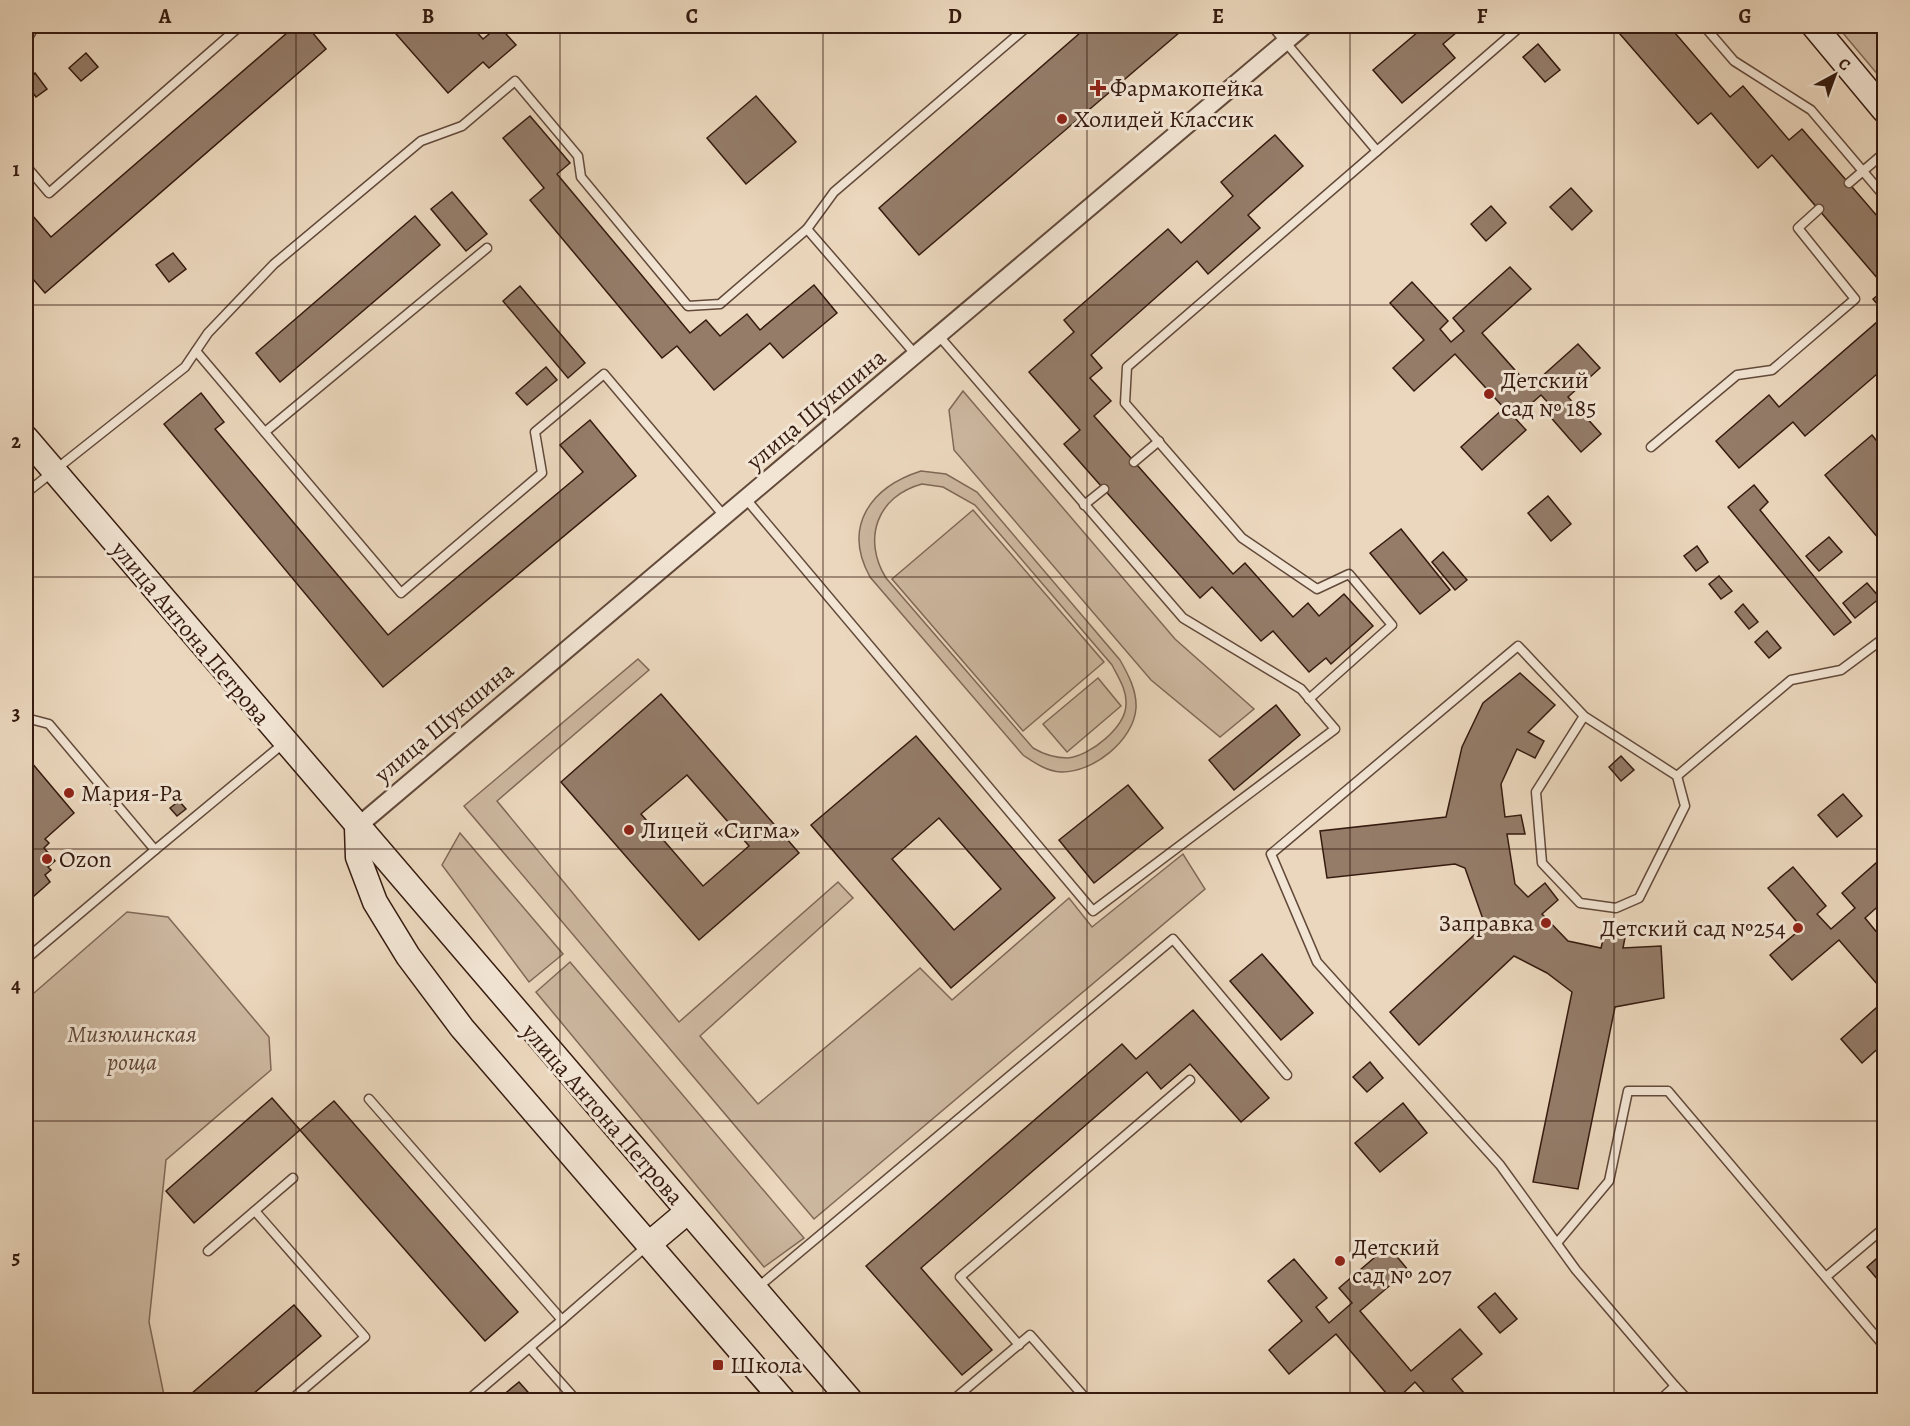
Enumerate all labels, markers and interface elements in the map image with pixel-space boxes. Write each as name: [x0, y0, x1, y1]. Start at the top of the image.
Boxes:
text: A: [158, 3, 172, 30]
text: B: [422, 3, 434, 30]
text: C: [686, 3, 698, 30]
text: D: [948, 3, 962, 30]
text: E: [1212, 3, 1224, 30]
text: F: [1477, 3, 1488, 30]
text: G: [1738, 3, 1752, 30]
north arrow: [1805, 45, 1865, 105]
text: С: [1833, 53, 1855, 76]
place label: Фармакопейка: [1110, 72, 1264, 104]
marker: Фармакопейка: [1091, 81, 1105, 95]
place label: Холидей Классик: [1074, 103, 1254, 135]
marker: Холидей Классик: [1055, 112, 1069, 126]
text: 1: [12, 156, 20, 183]
street label: улица Шукшина: [739, 341, 893, 477]
place label: Детский сад № 185: [1501, 364, 1597, 424]
marker: Детский сад № 185: [1482, 387, 1496, 401]
text: 2: [11, 428, 21, 455]
street label: улица Антона Петрова: [104, 533, 278, 732]
street label: улица Шукшина: [367, 654, 521, 790]
text: 3: [12, 700, 20, 727]
place label: Мария-Ра: [81, 777, 183, 809]
marker: Мария-Ра: [62, 786, 76, 800]
place label: Лицей «Сигма»: [641, 814, 800, 846]
marker: Лицей «Сигма»: [622, 823, 636, 837]
place label: Ozon: [59, 843, 112, 875]
marker: Ozon: [40, 852, 54, 866]
place label: Заправка: [1439, 907, 1534, 939]
place label: Детский сад №254: [1600, 912, 1786, 944]
marker: Заправка: [1539, 916, 1553, 930]
marker: Детский сад №254: [1791, 921, 1805, 935]
text: 4: [11, 972, 21, 999]
street label: улица Антона Петрова: [514, 1015, 691, 1212]
park label: Мизюлинская роща: [67, 1018, 197, 1078]
place label: Детский сад № 207: [1352, 1231, 1453, 1291]
text: 5: [12, 1244, 20, 1271]
marker: Детский сад № 207: [1333, 1254, 1347, 1268]
place label: Школа: [730, 1349, 802, 1381]
marker: Школа: [711, 1358, 725, 1372]

